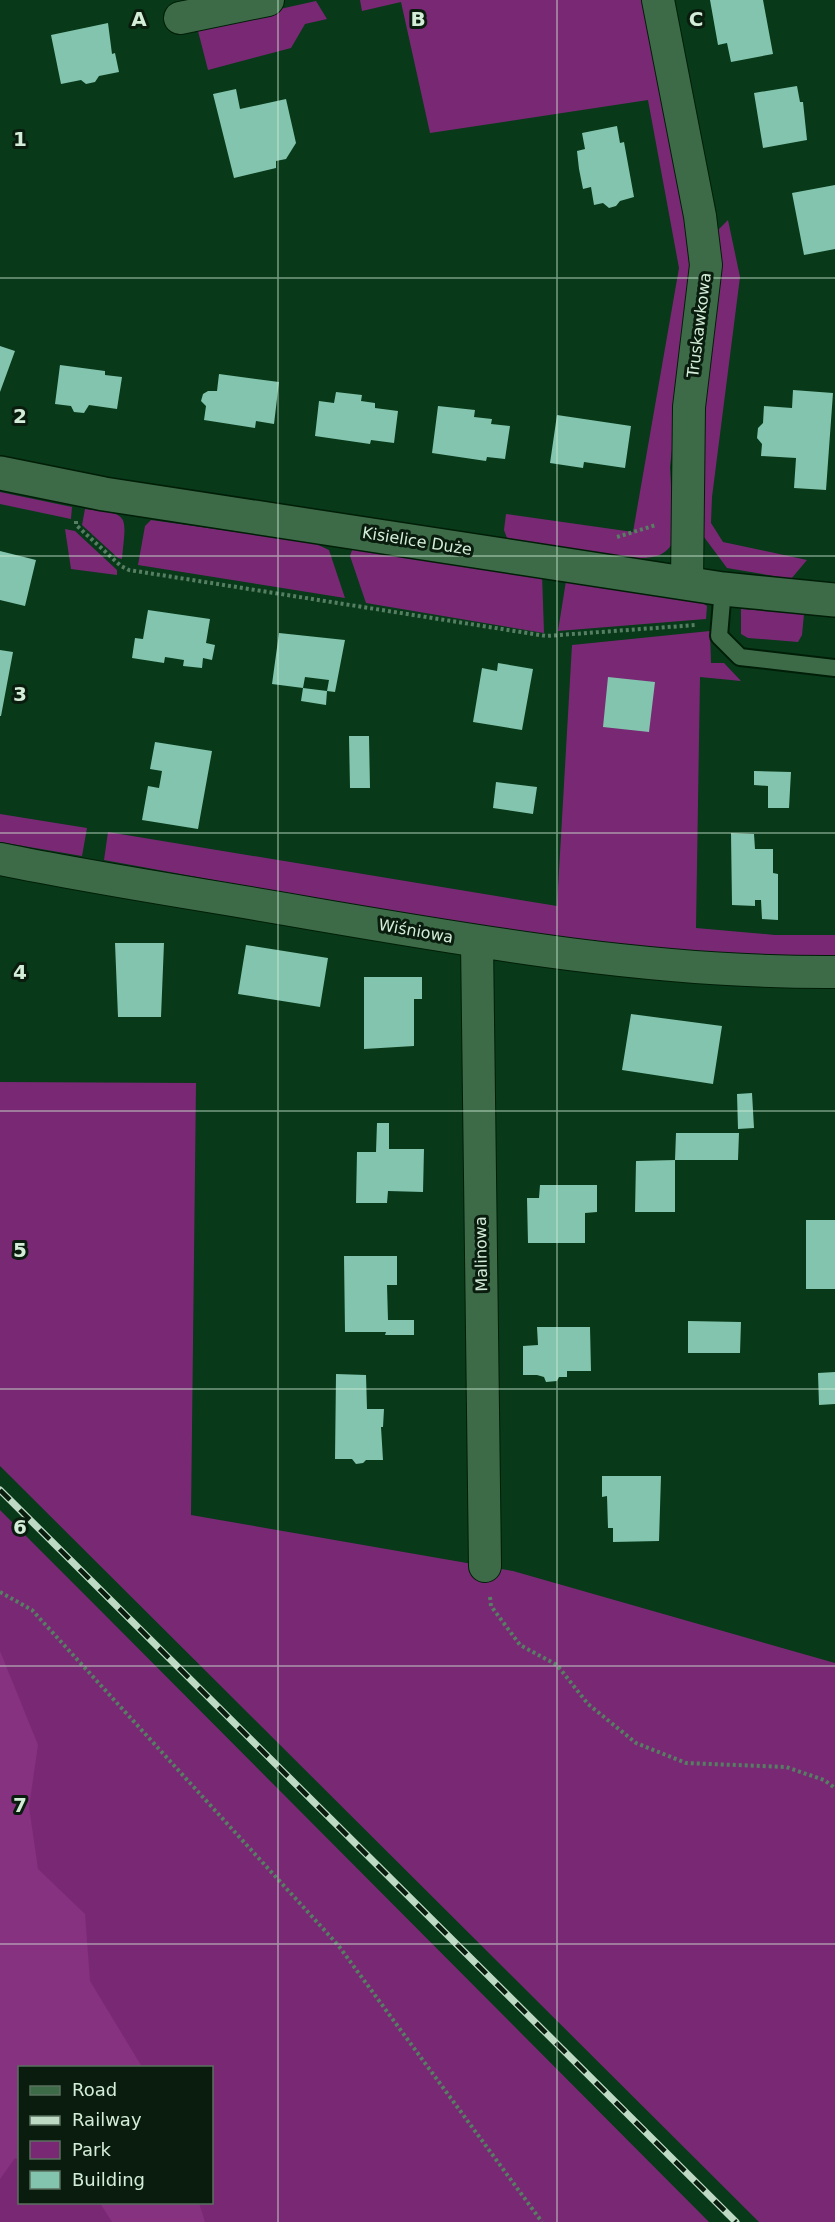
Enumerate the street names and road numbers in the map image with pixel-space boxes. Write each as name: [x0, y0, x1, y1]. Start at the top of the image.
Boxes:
street label: Truskawkowa: [683, 271, 715, 380]
street label: Kisielice Duże: [361, 523, 473, 559]
street label: Wiśniowa: [377, 915, 455, 947]
street label: Malinowa: [471, 1216, 491, 1292]

